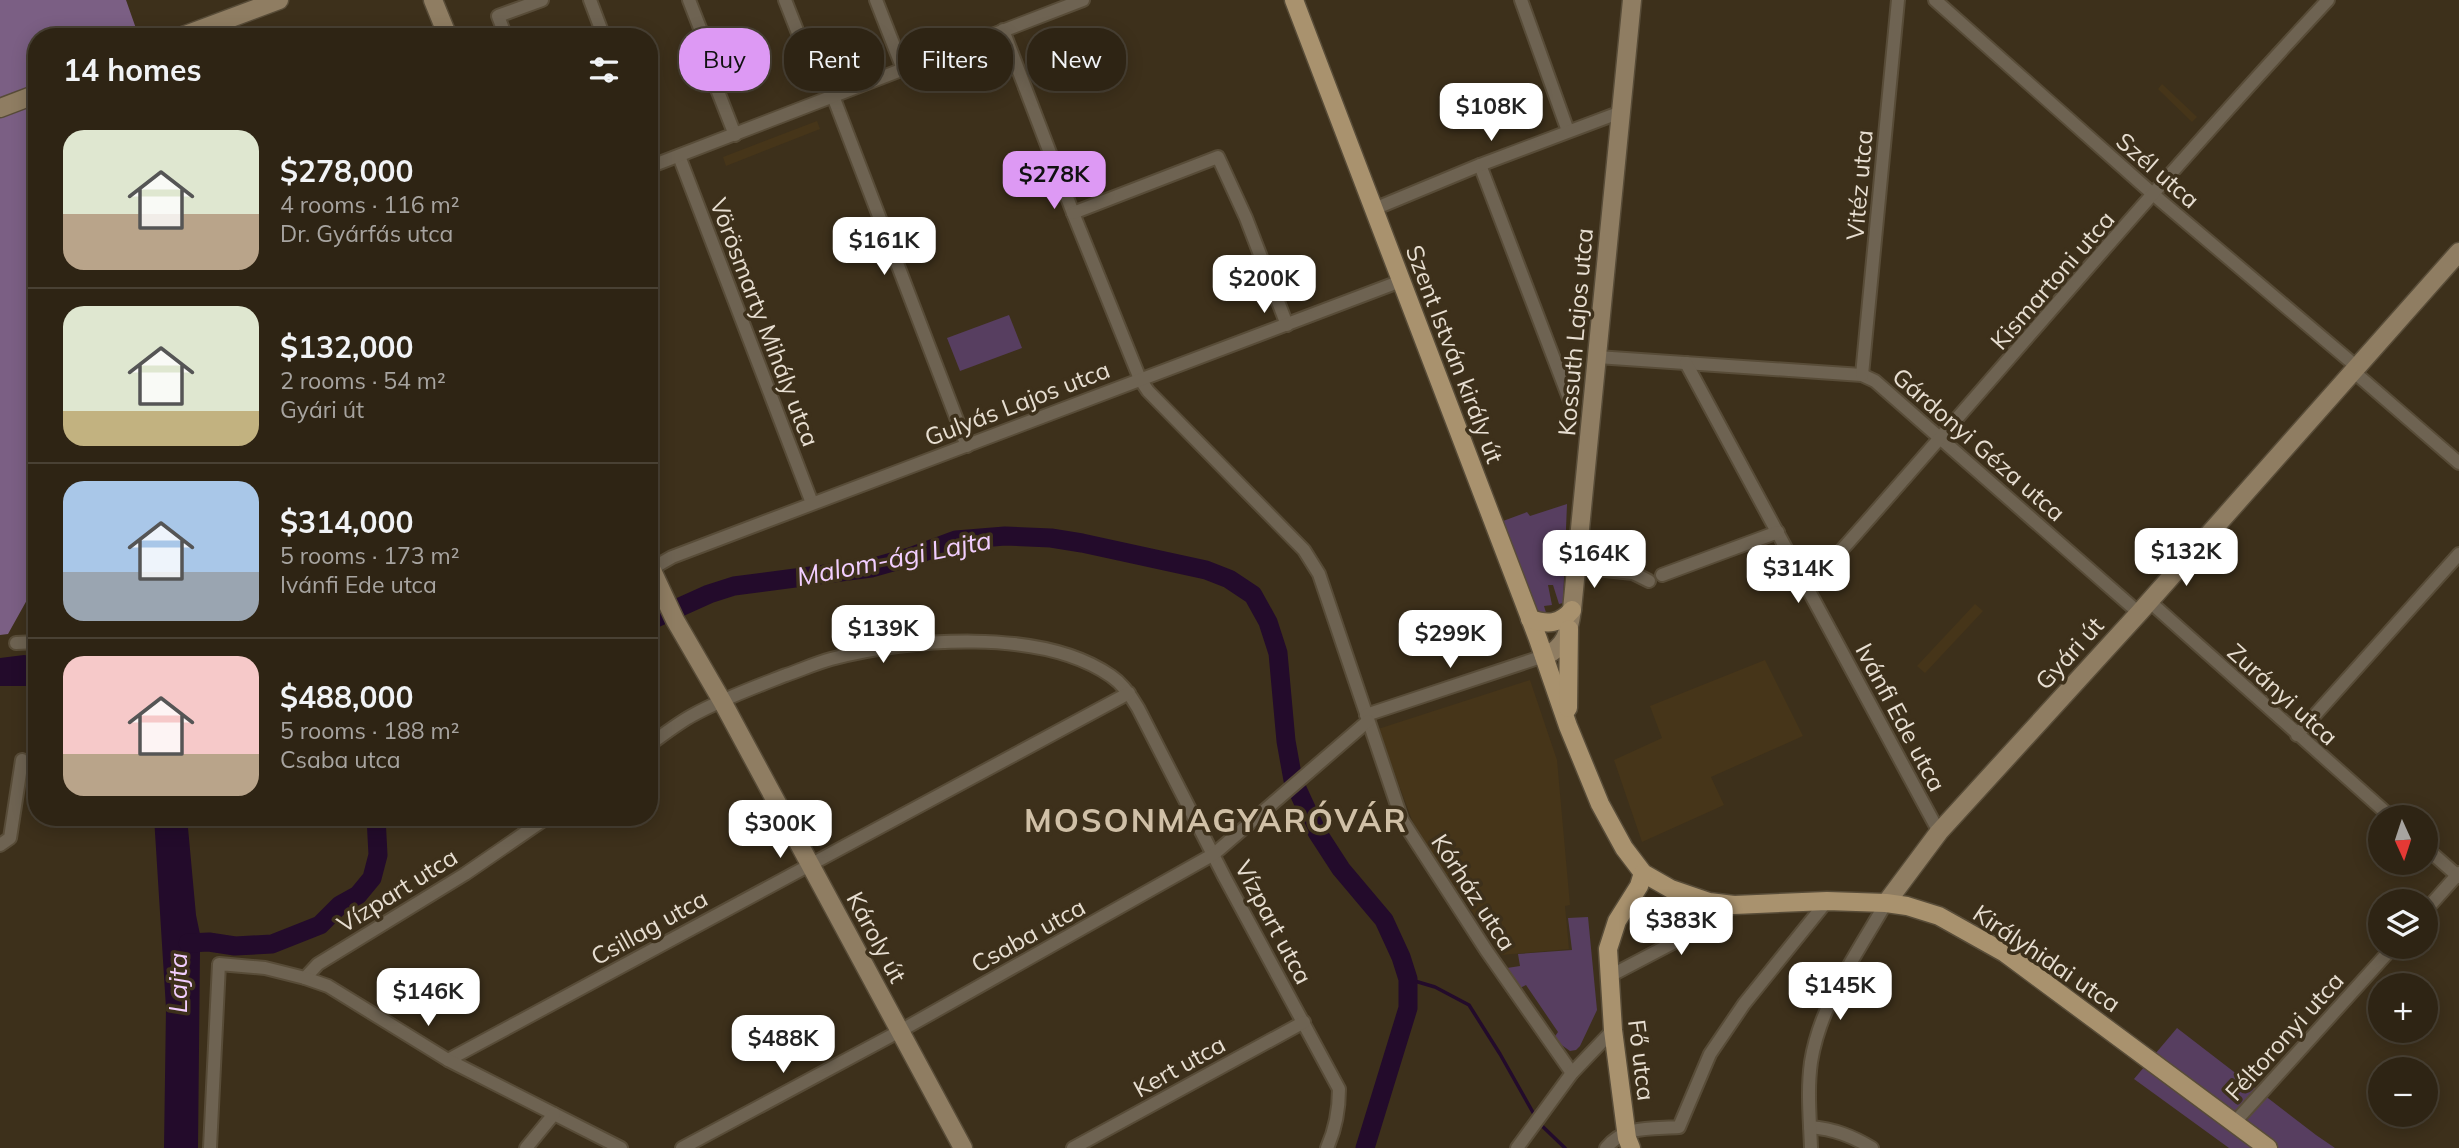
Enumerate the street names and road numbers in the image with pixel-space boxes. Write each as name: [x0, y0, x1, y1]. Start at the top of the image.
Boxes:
street label: Szél utca: [2110, 126, 2206, 214]
street label: Vitéz utca: [1839, 129, 1879, 241]
street label: Vörösmarty Mihály utca: [704, 194, 826, 450]
street label: Kismartoni utca: [1984, 205, 2120, 355]
street label: Kossuth Lajos utca: [1551, 227, 1599, 437]
street label: Szent István király út: [1400, 241, 1510, 467]
street label: Gulyás Lajos utca: [920, 354, 1114, 452]
street label: Gárdonyi Géza utca: [1886, 361, 2072, 527]
street label: Gyári út: [2029, 610, 2109, 696]
street label: Zurányi utca: [2222, 637, 2344, 751]
street label: Ivánfi Ede utca: [1849, 638, 1953, 796]
street label: Kórház utca: [1425, 828, 1523, 956]
street label: Vízpart utca: [331, 841, 463, 939]
street label: Vízpart utca: [1229, 855, 1319, 989]
street label: Csillag utca: [585, 883, 713, 971]
street label: Károly út: [841, 886, 913, 988]
street label: Csaba utca: [966, 891, 1090, 979]
street label: Királyhidai utca: [1968, 898, 2126, 1018]
street label: Féltoronyi utca: [2218, 965, 2350, 1107]
street label: Fő utca: [1622, 1018, 1662, 1102]
street label: Kert utca: [1128, 1029, 1230, 1103]

